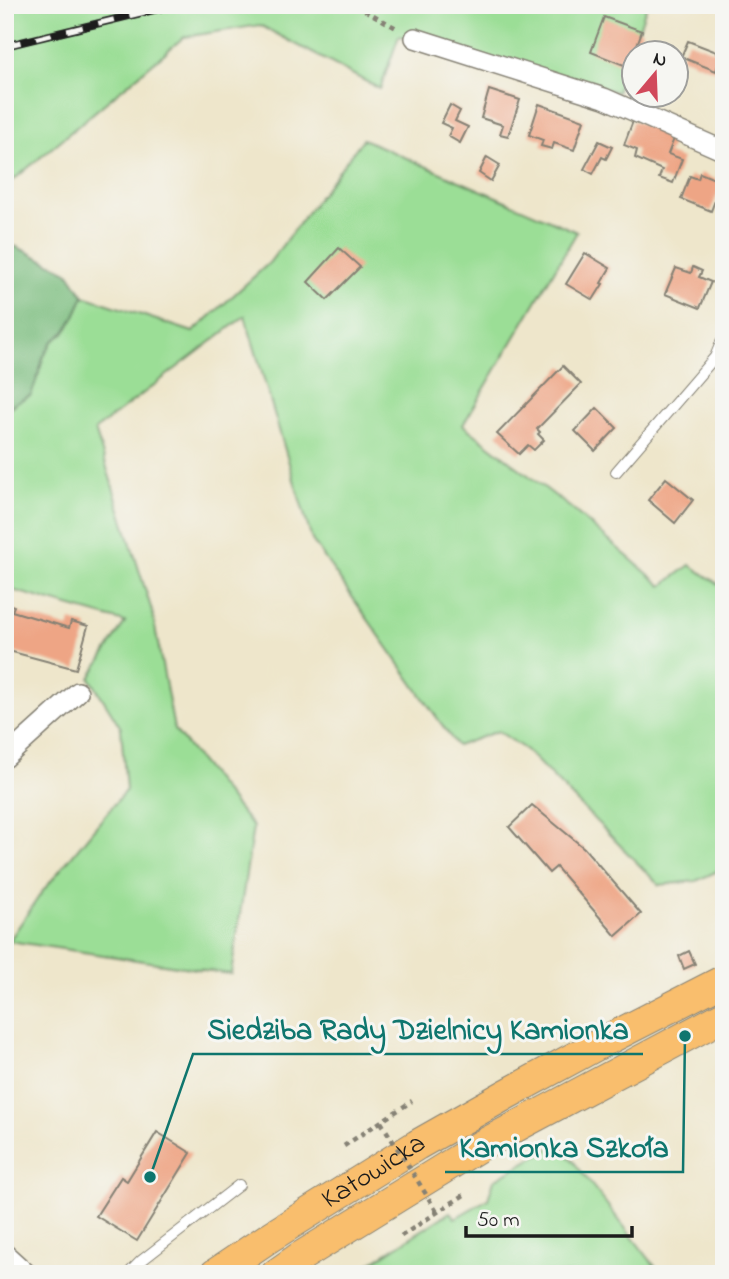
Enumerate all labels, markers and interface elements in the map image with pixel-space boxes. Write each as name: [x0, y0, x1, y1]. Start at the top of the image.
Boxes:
north arrow: [620, 38, 690, 108]
text: N: [649, 45, 670, 75]
callout: Siedziba Rady Dzielnicy Kamionka: [193, 1003, 643, 1054]
text: Siedziba Rady Dzielnicy Kamionka: [207, 1010, 629, 1054]
callout: Kamionka Szkoła: [445, 1121, 683, 1172]
street label: Katowicka: [314, 1124, 434, 1220]
text: Kamionka Szkoła: [459, 1128, 669, 1172]
scale bar: [466, 1195, 633, 1239]
text: 50 m: [477, 1206, 520, 1236]

